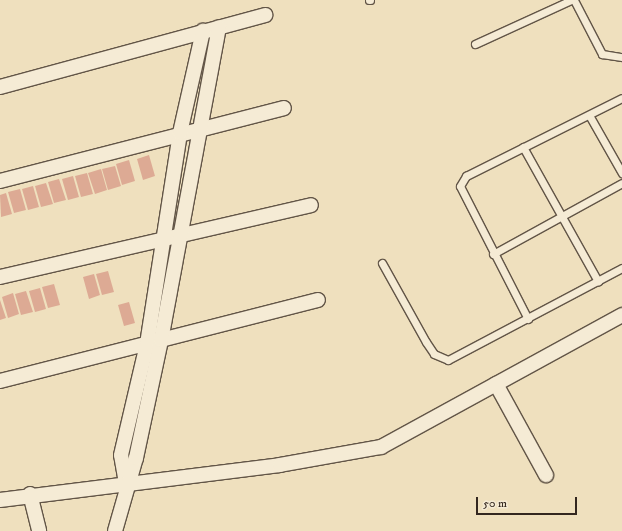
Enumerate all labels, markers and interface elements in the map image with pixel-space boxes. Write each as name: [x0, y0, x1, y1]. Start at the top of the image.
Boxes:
scale bar: [478, 489, 579, 515]
text: 50 m: [483, 496, 507, 511]

